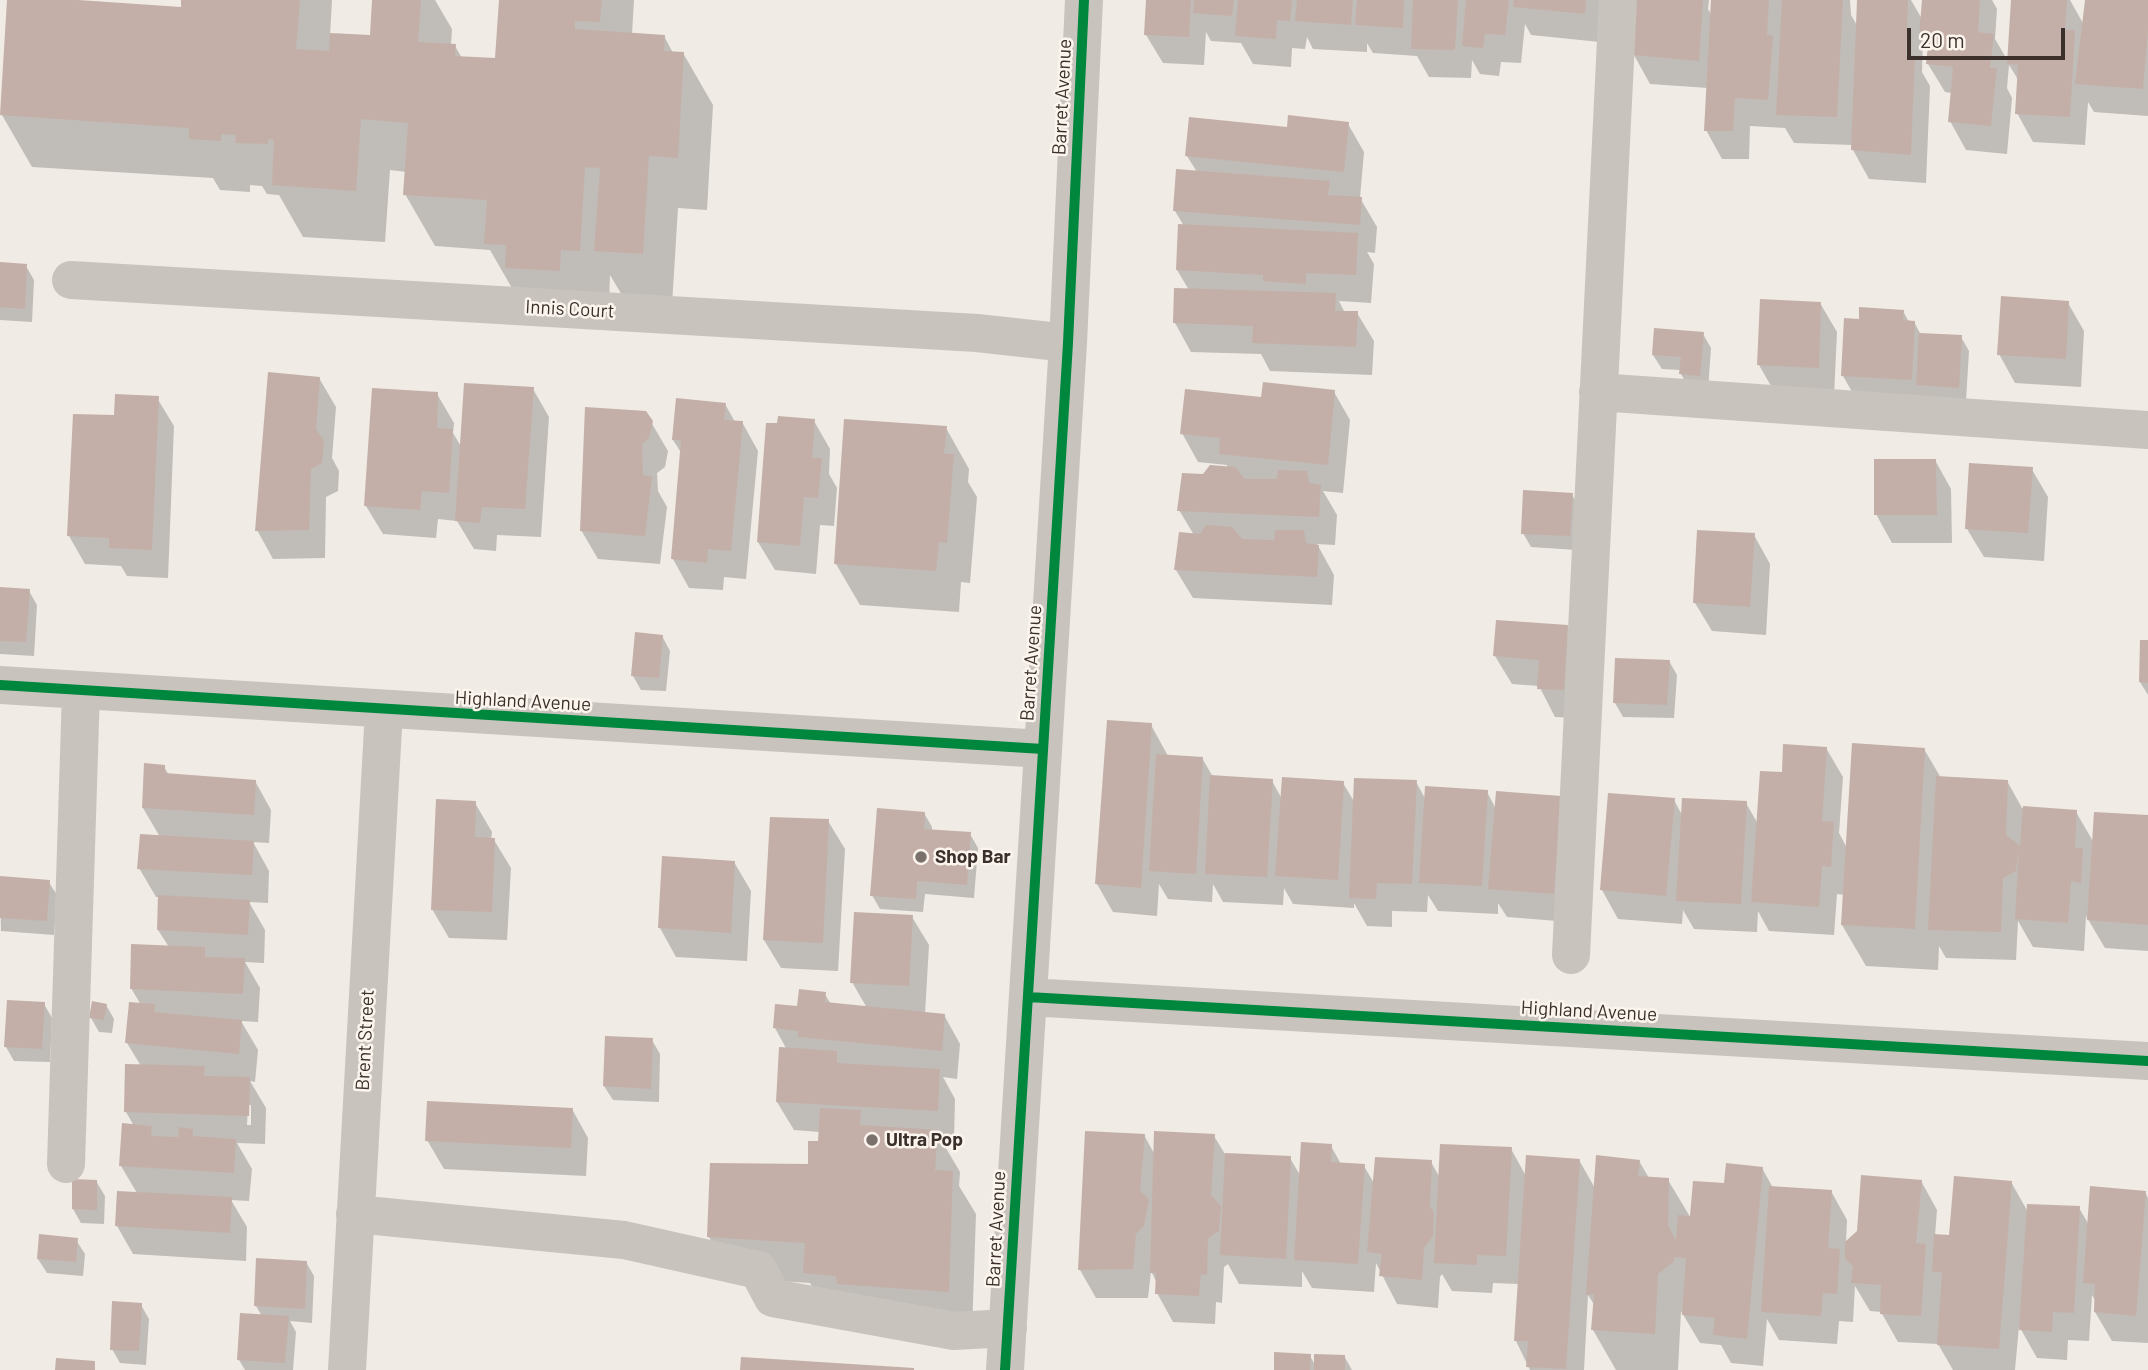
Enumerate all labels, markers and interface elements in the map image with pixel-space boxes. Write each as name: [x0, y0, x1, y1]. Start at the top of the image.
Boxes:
scale bar: [1910, 14, 2068, 58]
text: 20 m: [1920, 27, 1965, 52]
street label: Barret Avenue: [1048, 38, 1076, 156]
street label: Innis Court: [525, 295, 615, 323]
street label: Barret Avenue: [1016, 604, 1046, 722]
street label: Highland Avenue: [454, 686, 592, 716]
place label: Shop Bar: [935, 846, 1011, 868]
marker: Shop Bar: [913, 849, 929, 865]
street label: Brent Street: [351, 989, 379, 1091]
street label: Highland Avenue: [1520, 996, 1658, 1026]
place label: Ultra Pop: [886, 1129, 963, 1151]
marker: Ultra Pop: [864, 1132, 880, 1148]
street label: Barret Avenue: [982, 1170, 1010, 1288]

